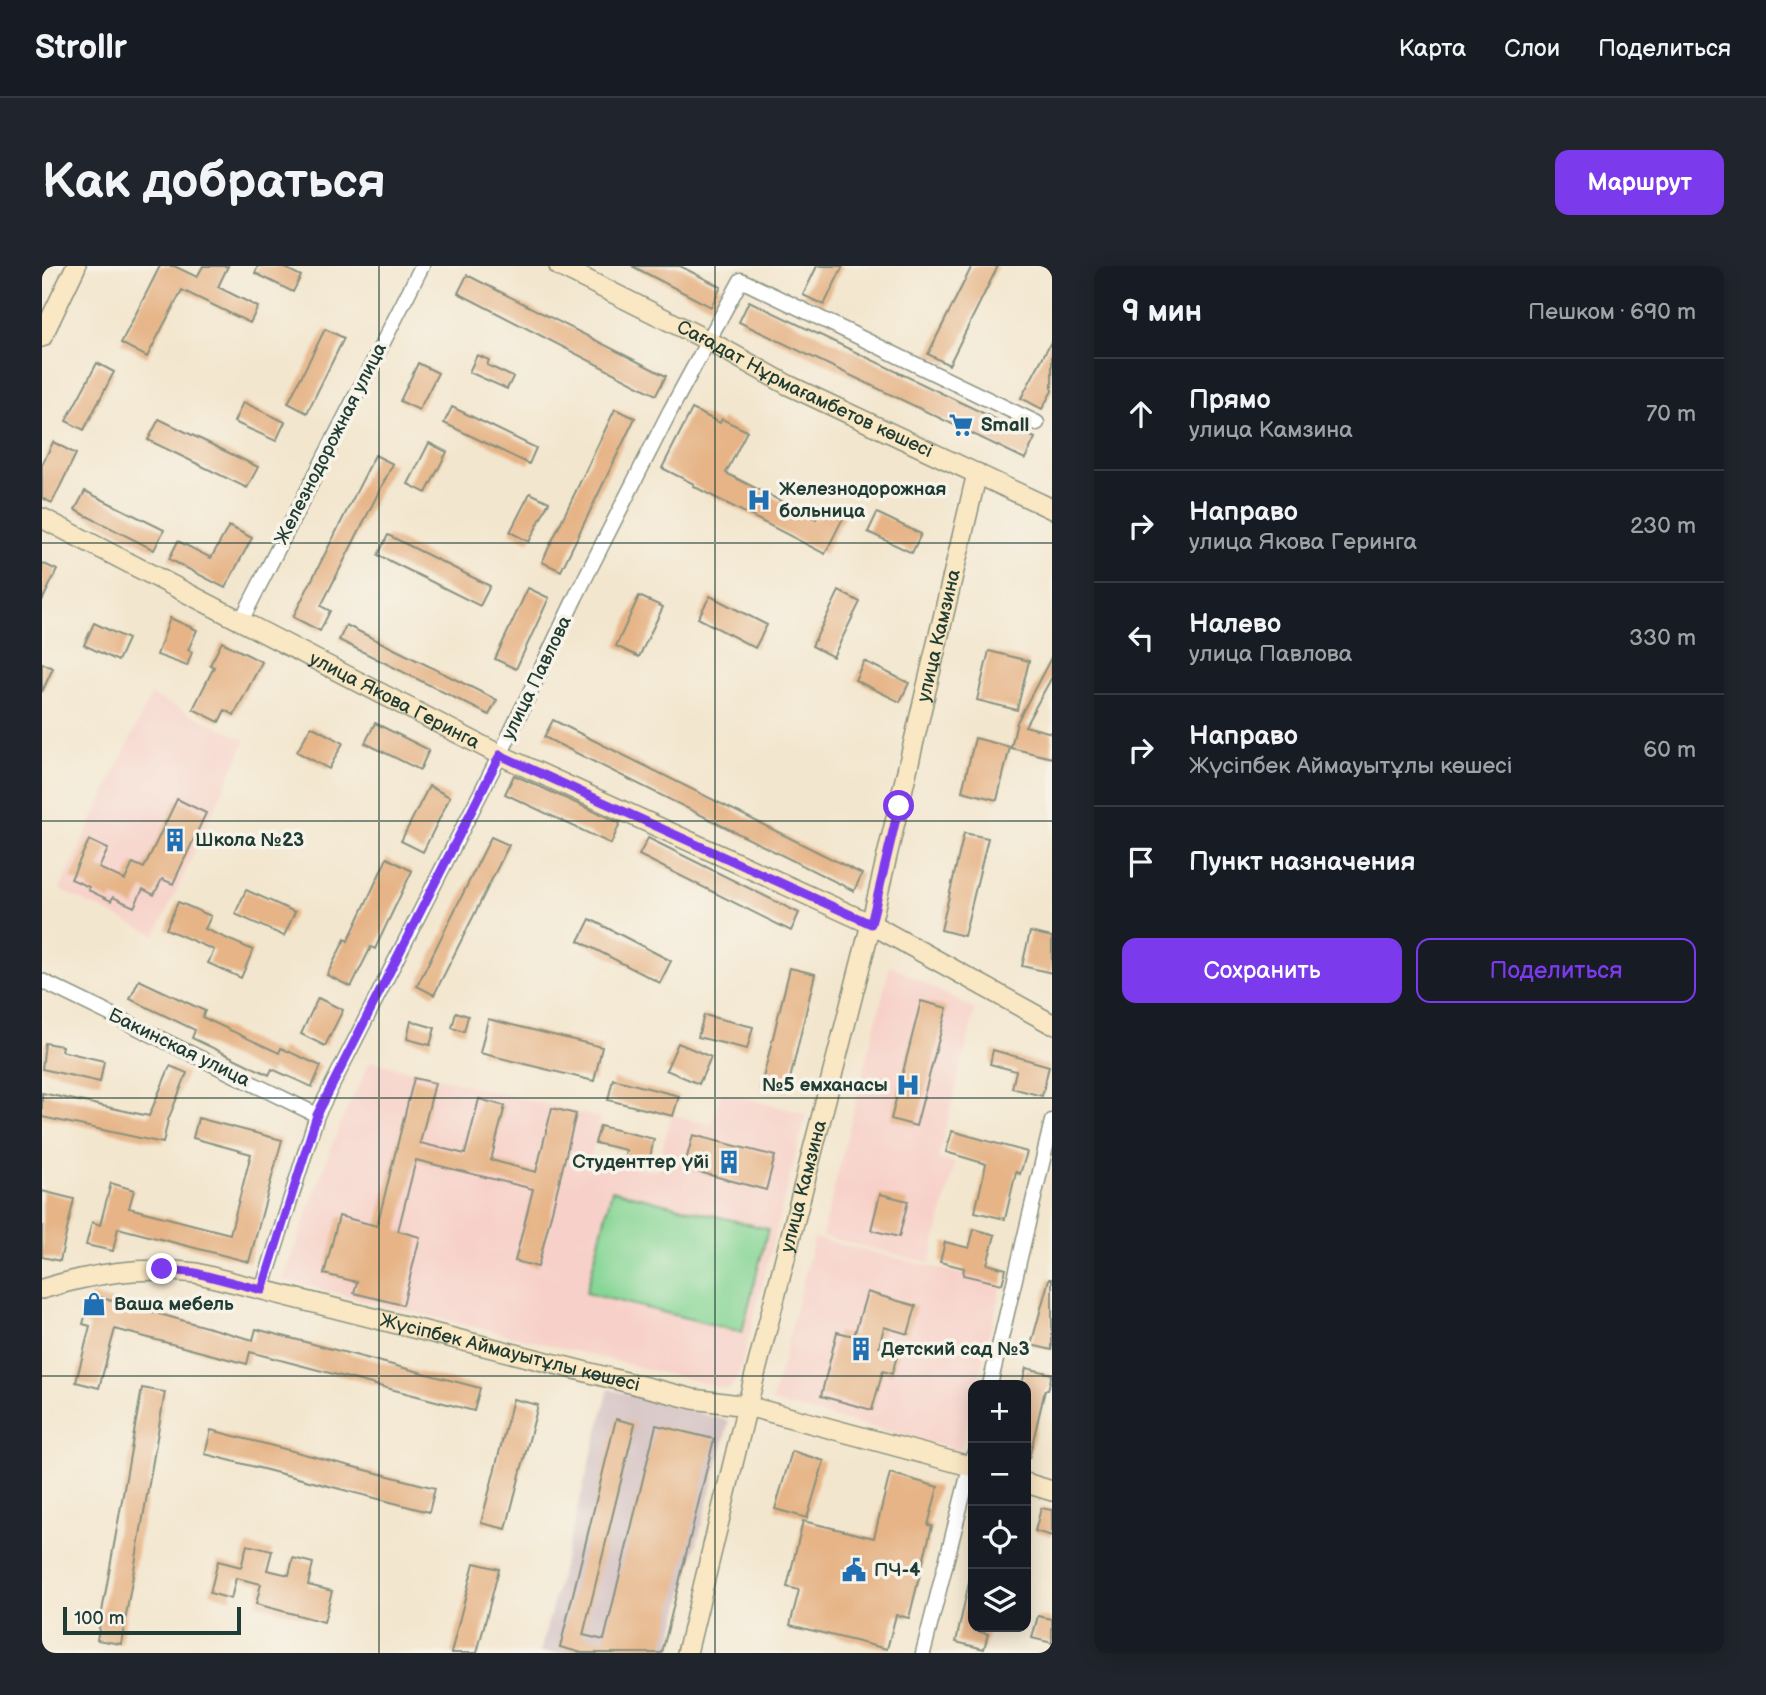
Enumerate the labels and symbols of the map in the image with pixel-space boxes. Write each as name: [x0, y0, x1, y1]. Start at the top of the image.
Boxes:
street label: Сағадат Нұрмағамбетов көшесі: [673, 315, 936, 463]
street label: Железнодорожная улица: [270, 339, 392, 549]
supermarket icon: Small: [947, 411, 975, 439]
place label: Small: [981, 414, 1029, 437]
place label: Железнодорожная больница: [779, 478, 947, 523]
hospital icon: Железнодорожная больница: [745, 486, 773, 514]
street label: улица Камзина: [912, 567, 965, 704]
street label: улица Павлова: [497, 612, 577, 744]
street label: улица Якова Геринга: [306, 647, 484, 754]
route start: [883, 790, 914, 821]
building icon: Школа №23: [161, 826, 189, 854]
place label: Школа №23: [195, 829, 304, 852]
street label: Бакинская улица: [105, 1004, 253, 1092]
hospital icon: №5 емханасы: [894, 1071, 922, 1099]
place label: №5 емханасы: [762, 1074, 888, 1097]
street label: улица Камзина: [775, 1118, 832, 1255]
building icon: Студенттер үйі: [715, 1148, 743, 1176]
place label: Студенттер үйі: [572, 1151, 709, 1174]
route end: [146, 1253, 177, 1284]
shop icon: Ваша мебель: [80, 1290, 108, 1318]
place label: Ваша мебель: [114, 1293, 234, 1316]
street label: Жүсіпбек Аймауытұлы көшесі: [378, 1309, 642, 1397]
building icon: Детский сад №3: [847, 1335, 875, 1363]
place label: Детский сад №3: [881, 1338, 1030, 1361]
public building icon: ПЧ-4: [840, 1556, 868, 1584]
place label: ПЧ-4: [874, 1559, 920, 1582]
scale bar: [63, 1604, 242, 1636]

